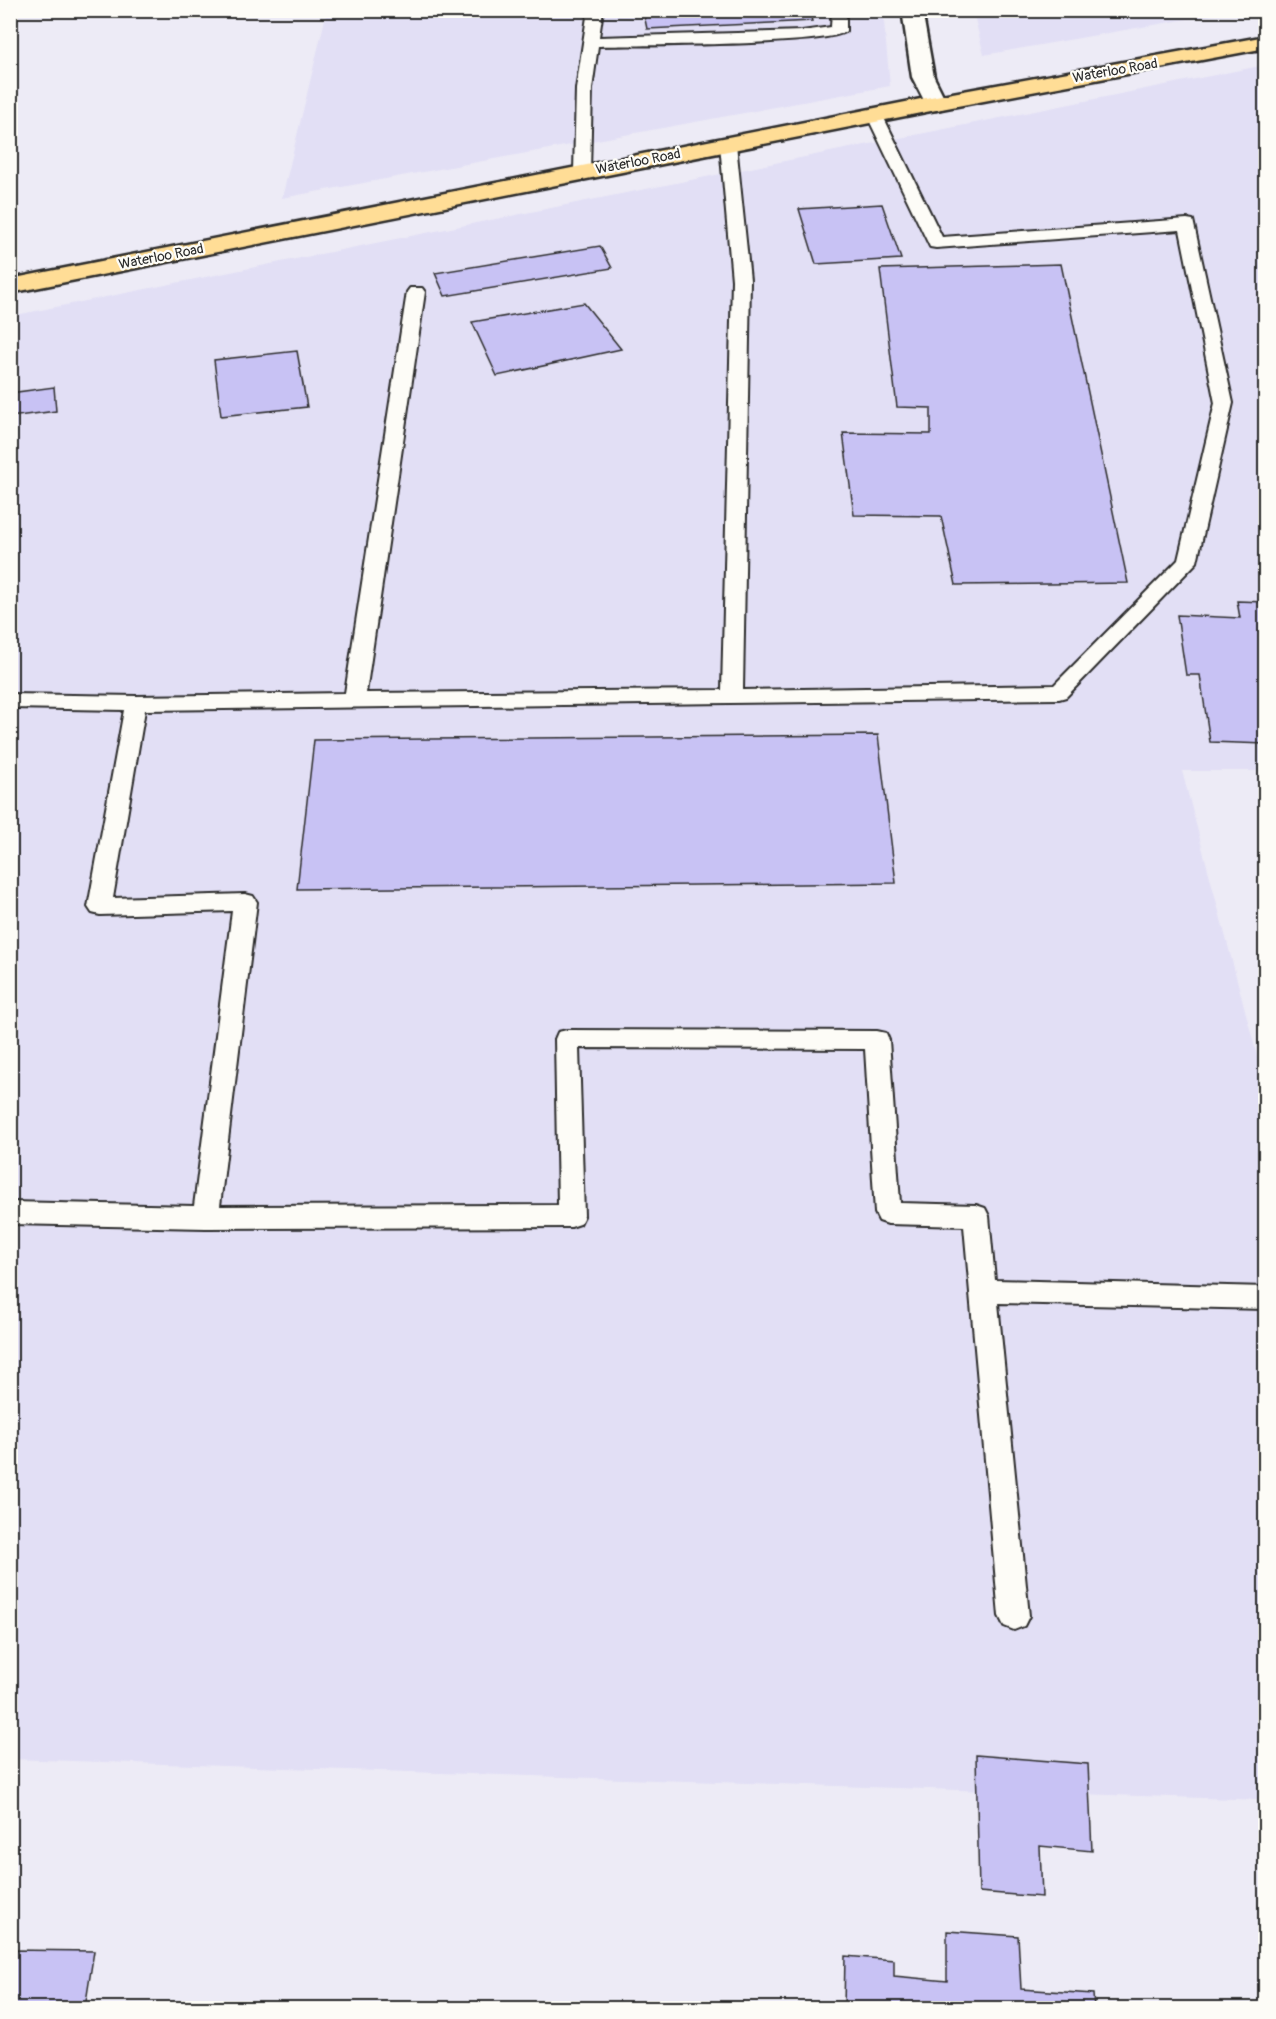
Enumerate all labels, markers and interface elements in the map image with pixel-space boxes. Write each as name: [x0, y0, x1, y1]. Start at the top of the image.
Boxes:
street label: Waterloo Road: [1071, 55, 1159, 86]
street label: Waterloo Road: [594, 145, 682, 178]
street label: Waterloo Road: [117, 240, 205, 273]

